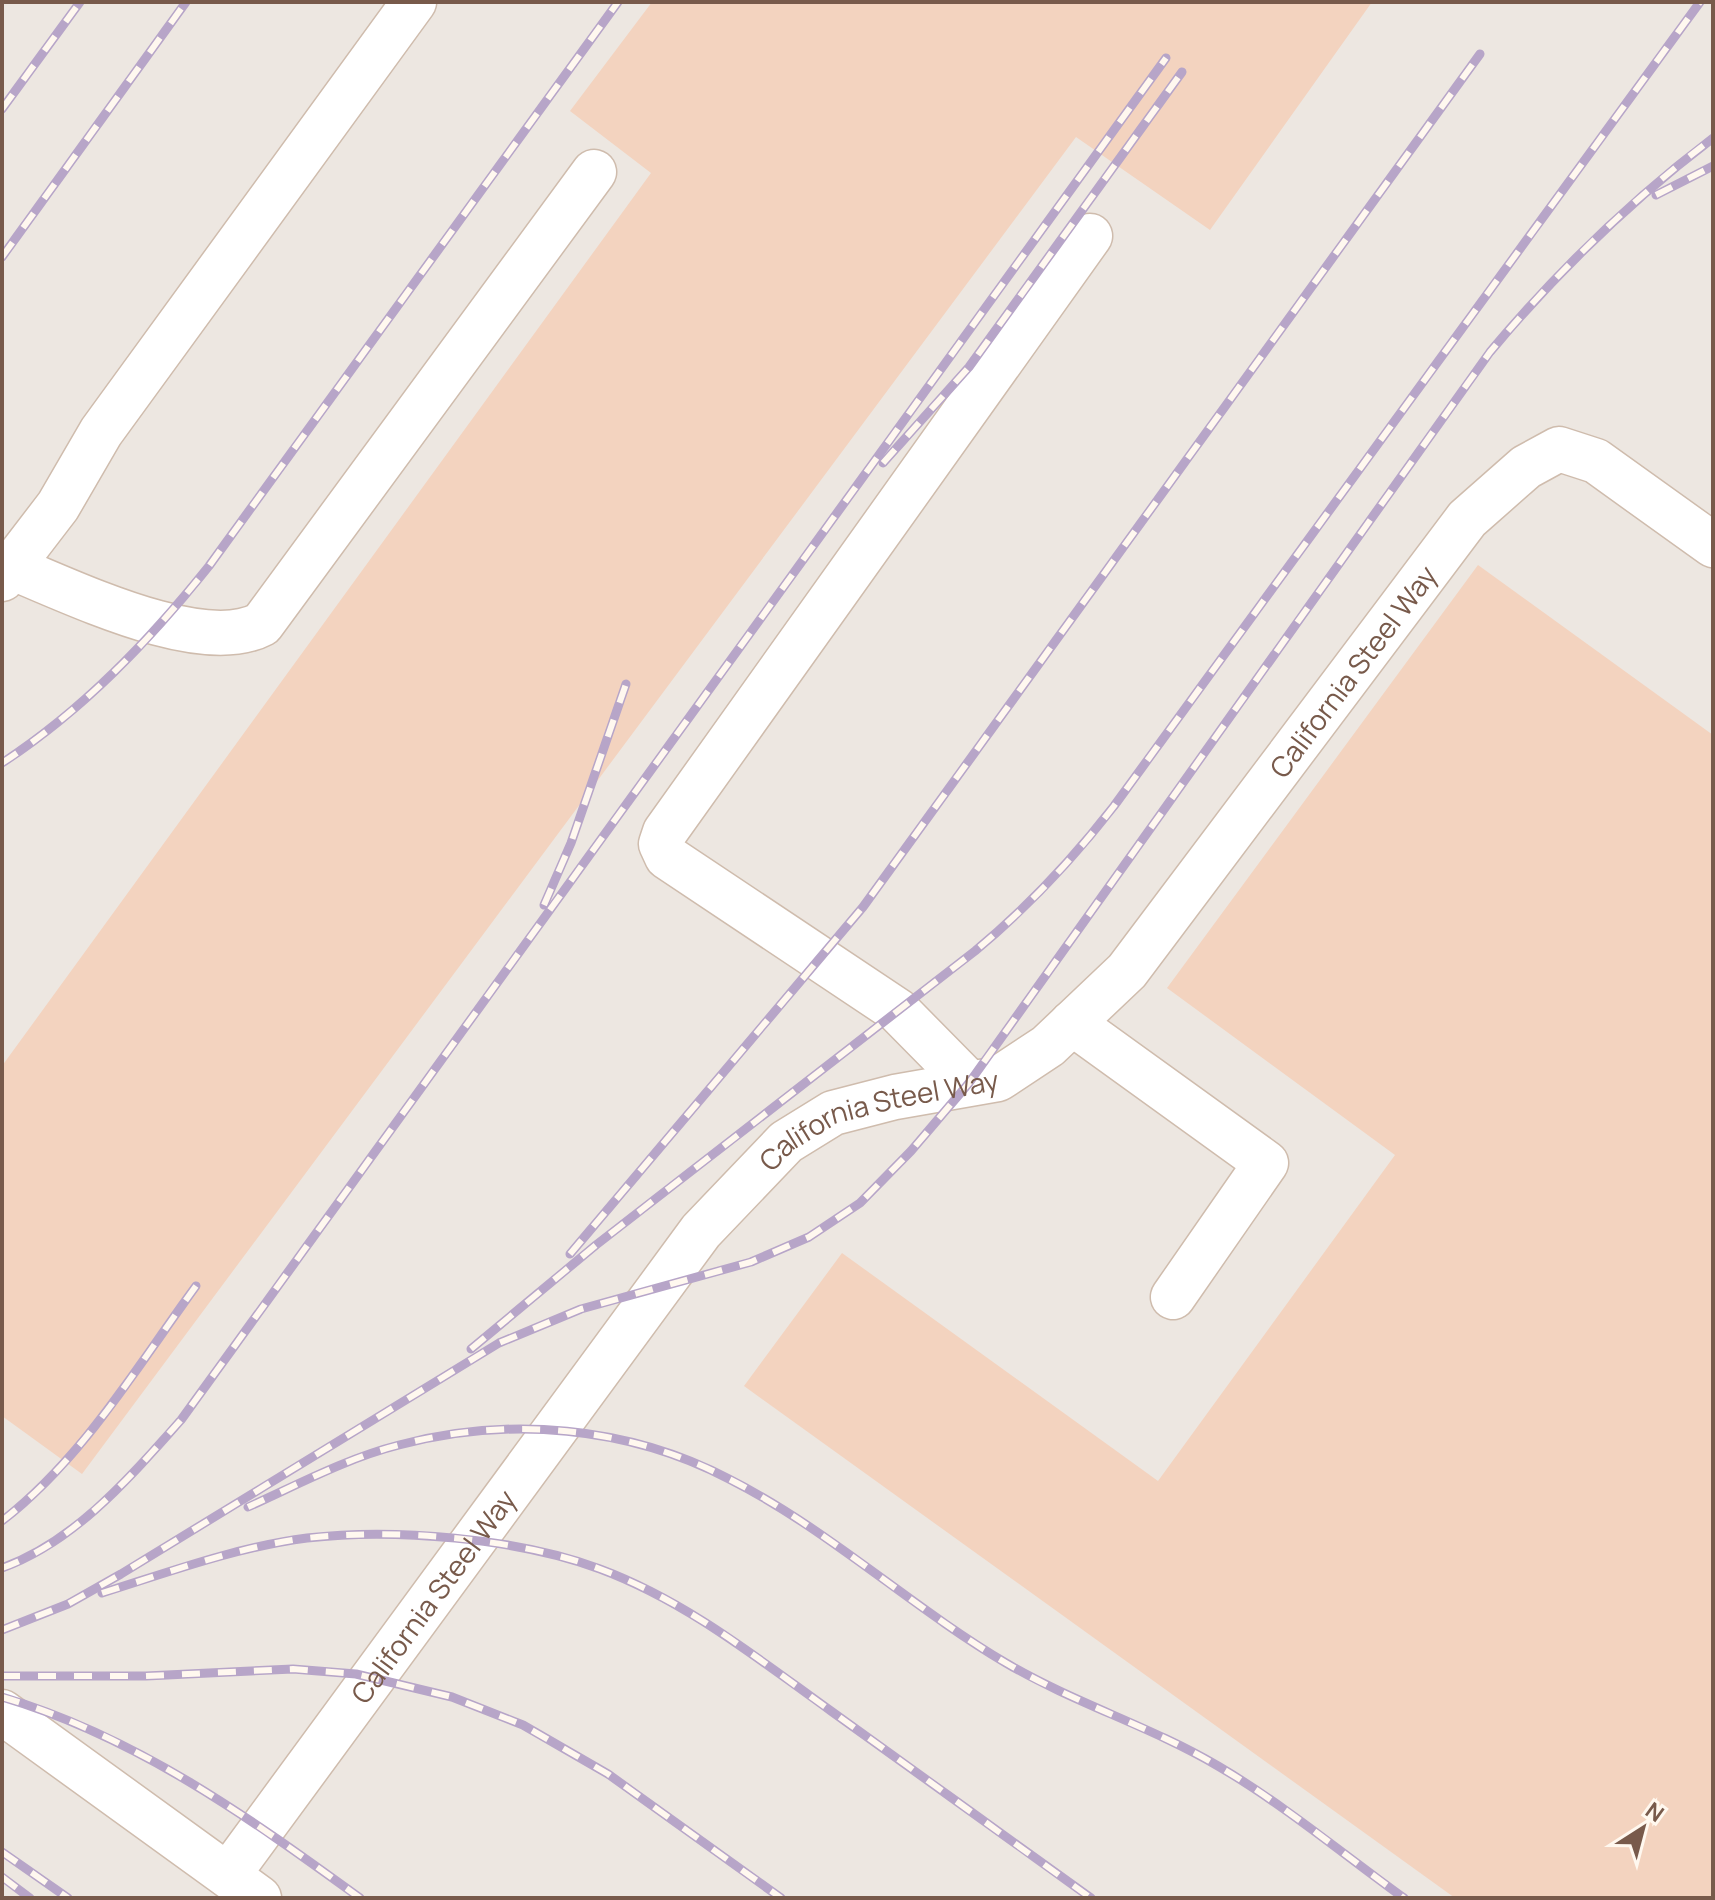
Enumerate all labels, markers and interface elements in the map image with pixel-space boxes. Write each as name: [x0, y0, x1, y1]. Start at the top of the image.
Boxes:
street label: California Steel Way: [1260, 557, 1445, 785]
street label: California Steel Way: [750, 1060, 1002, 1178]
street label: California Steel Way: [342, 1481, 524, 1711]
north arrow: [1603, 1788, 1683, 1868]
text: N: [1640, 1795, 1670, 1829]

